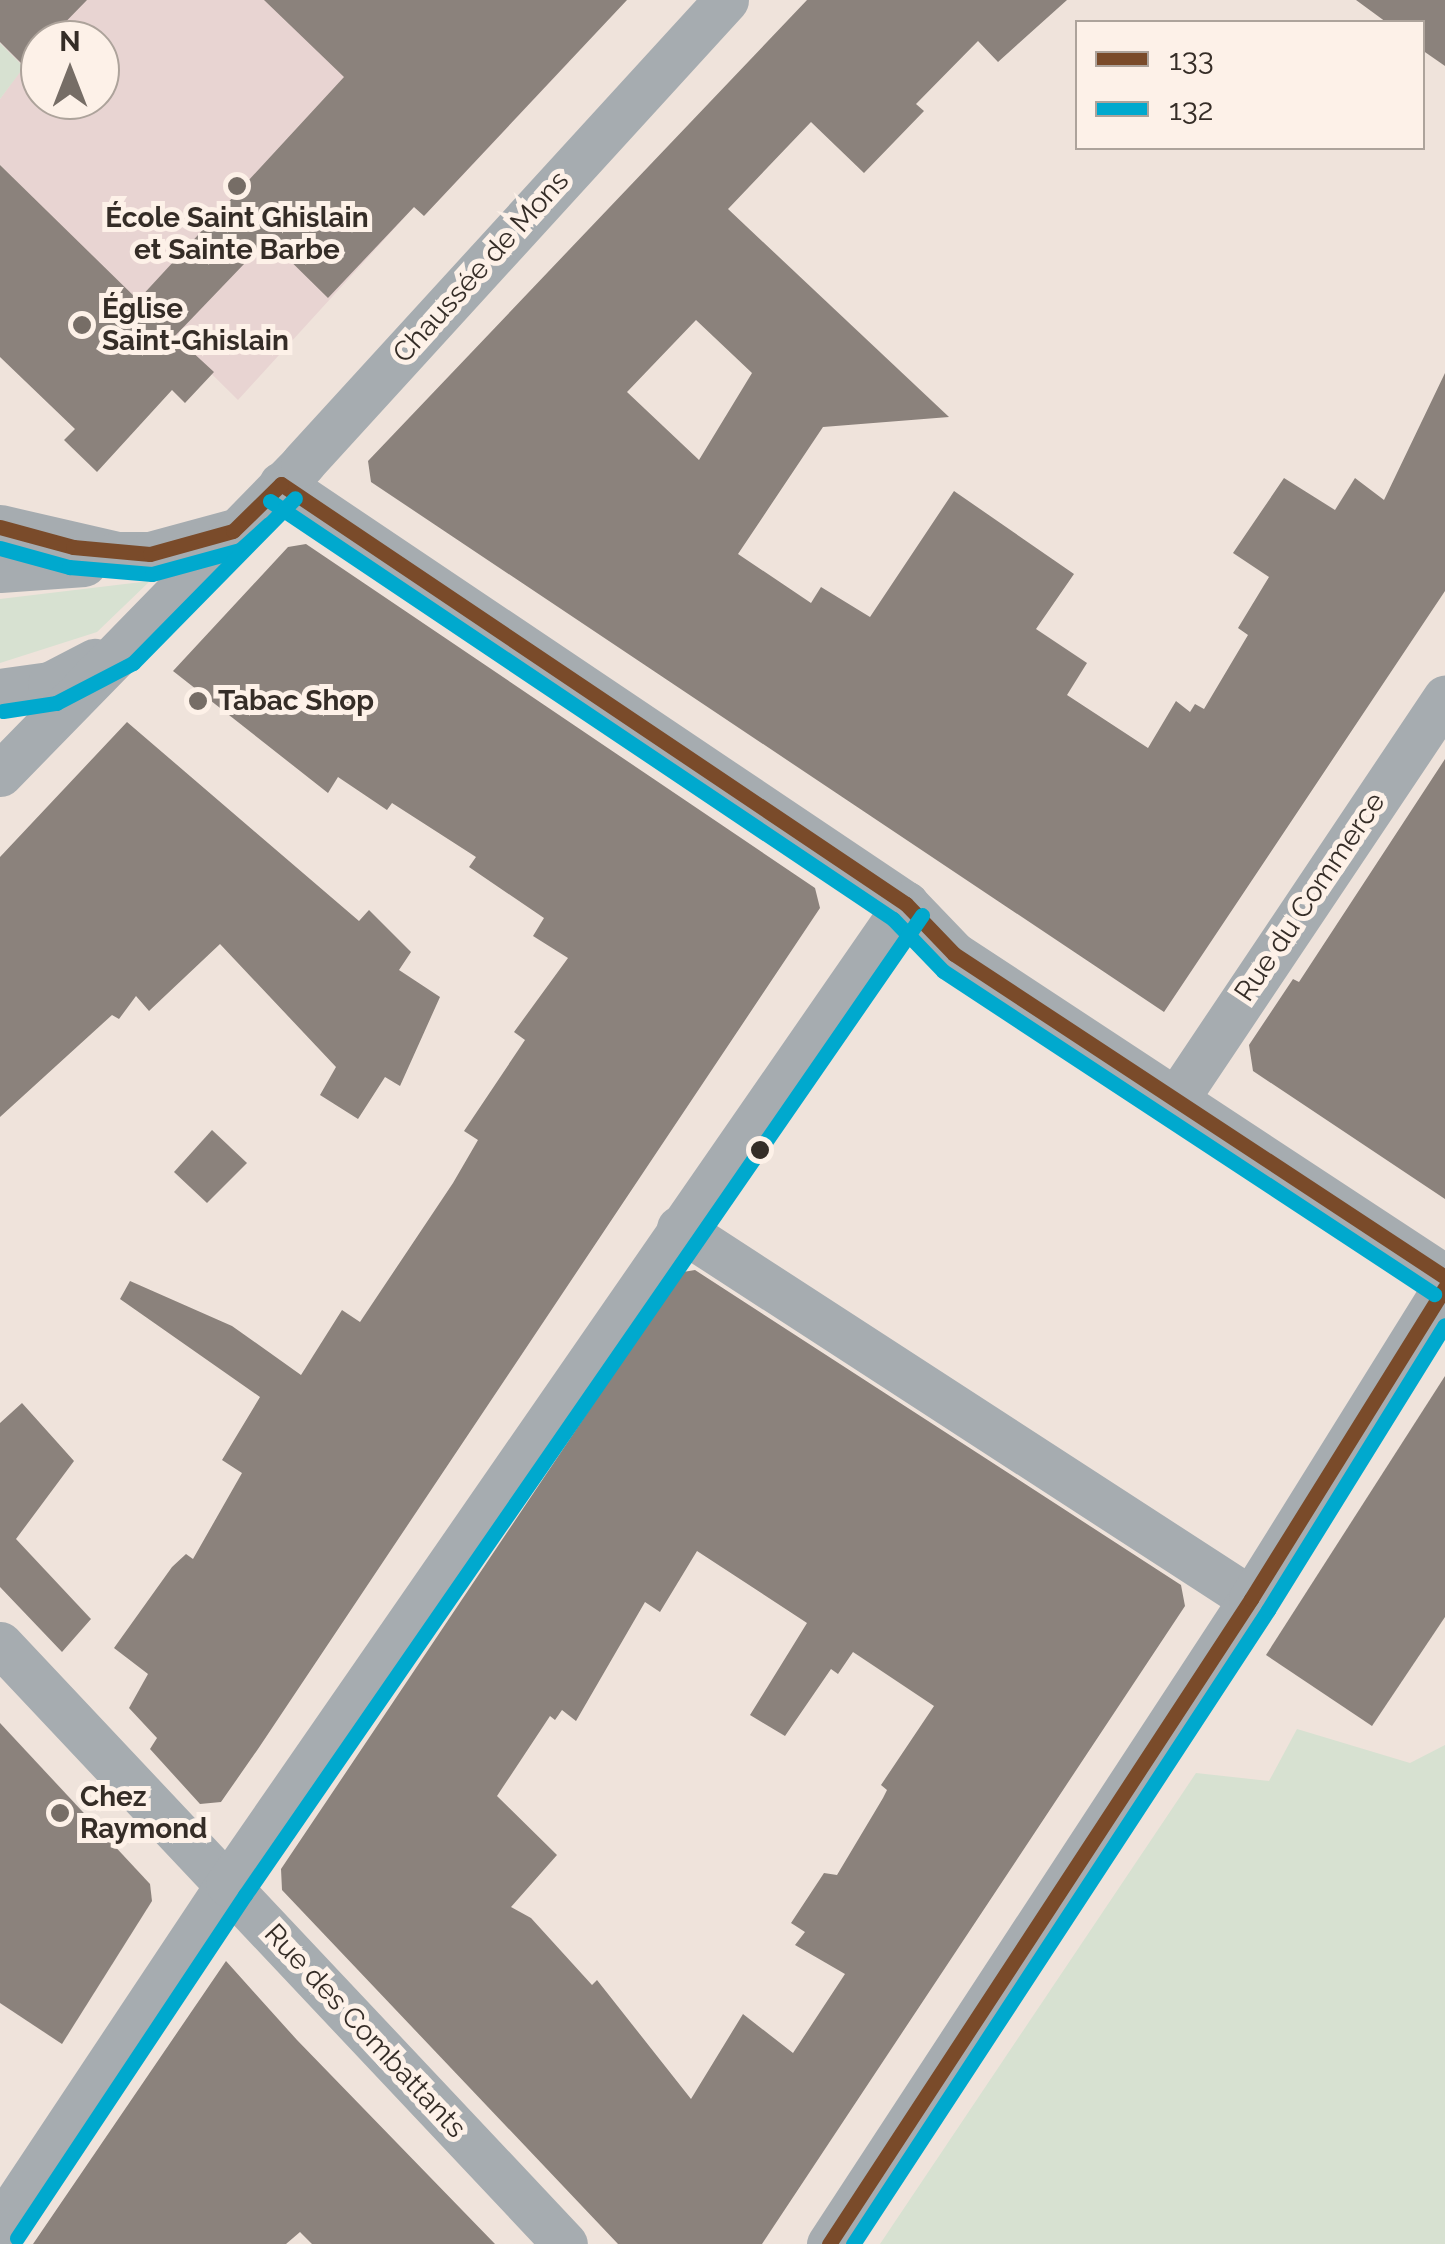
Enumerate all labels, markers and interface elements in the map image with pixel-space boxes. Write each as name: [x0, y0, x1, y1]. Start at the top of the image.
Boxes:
north arrow: [20, 20, 120, 120]
legend: [1075, 20, 1425, 150]
text: N: [59, 25, 81, 58]
text: 133: [1169, 42, 1214, 77]
text: 132: [1169, 92, 1214, 127]
street label: Chaussée de Mons: [386, 164, 576, 370]
marker: École Saint Ghislain et Sainte Barbe: [226, 175, 248, 197]
place label: École Saint Ghislain et Sainte Barbe: [105, 201, 369, 267]
place label: Église Saint-Ghislain: [102, 292, 289, 358]
marker: Église Saint-Ghislain: [71, 314, 93, 336]
place label: Tabac Shop: [218, 684, 374, 718]
marker: Tabac Shop: [187, 690, 209, 712]
street label: Rue du Commerce: [1228, 786, 1392, 1008]
unlabelled marker: [750, 1140, 770, 1160]
place label: Chez Raymond: [80, 1780, 207, 1846]
marker: Chez Raymond: [49, 1802, 71, 1824]
street label: Rue des Combattants: [257, 1917, 473, 2145]

